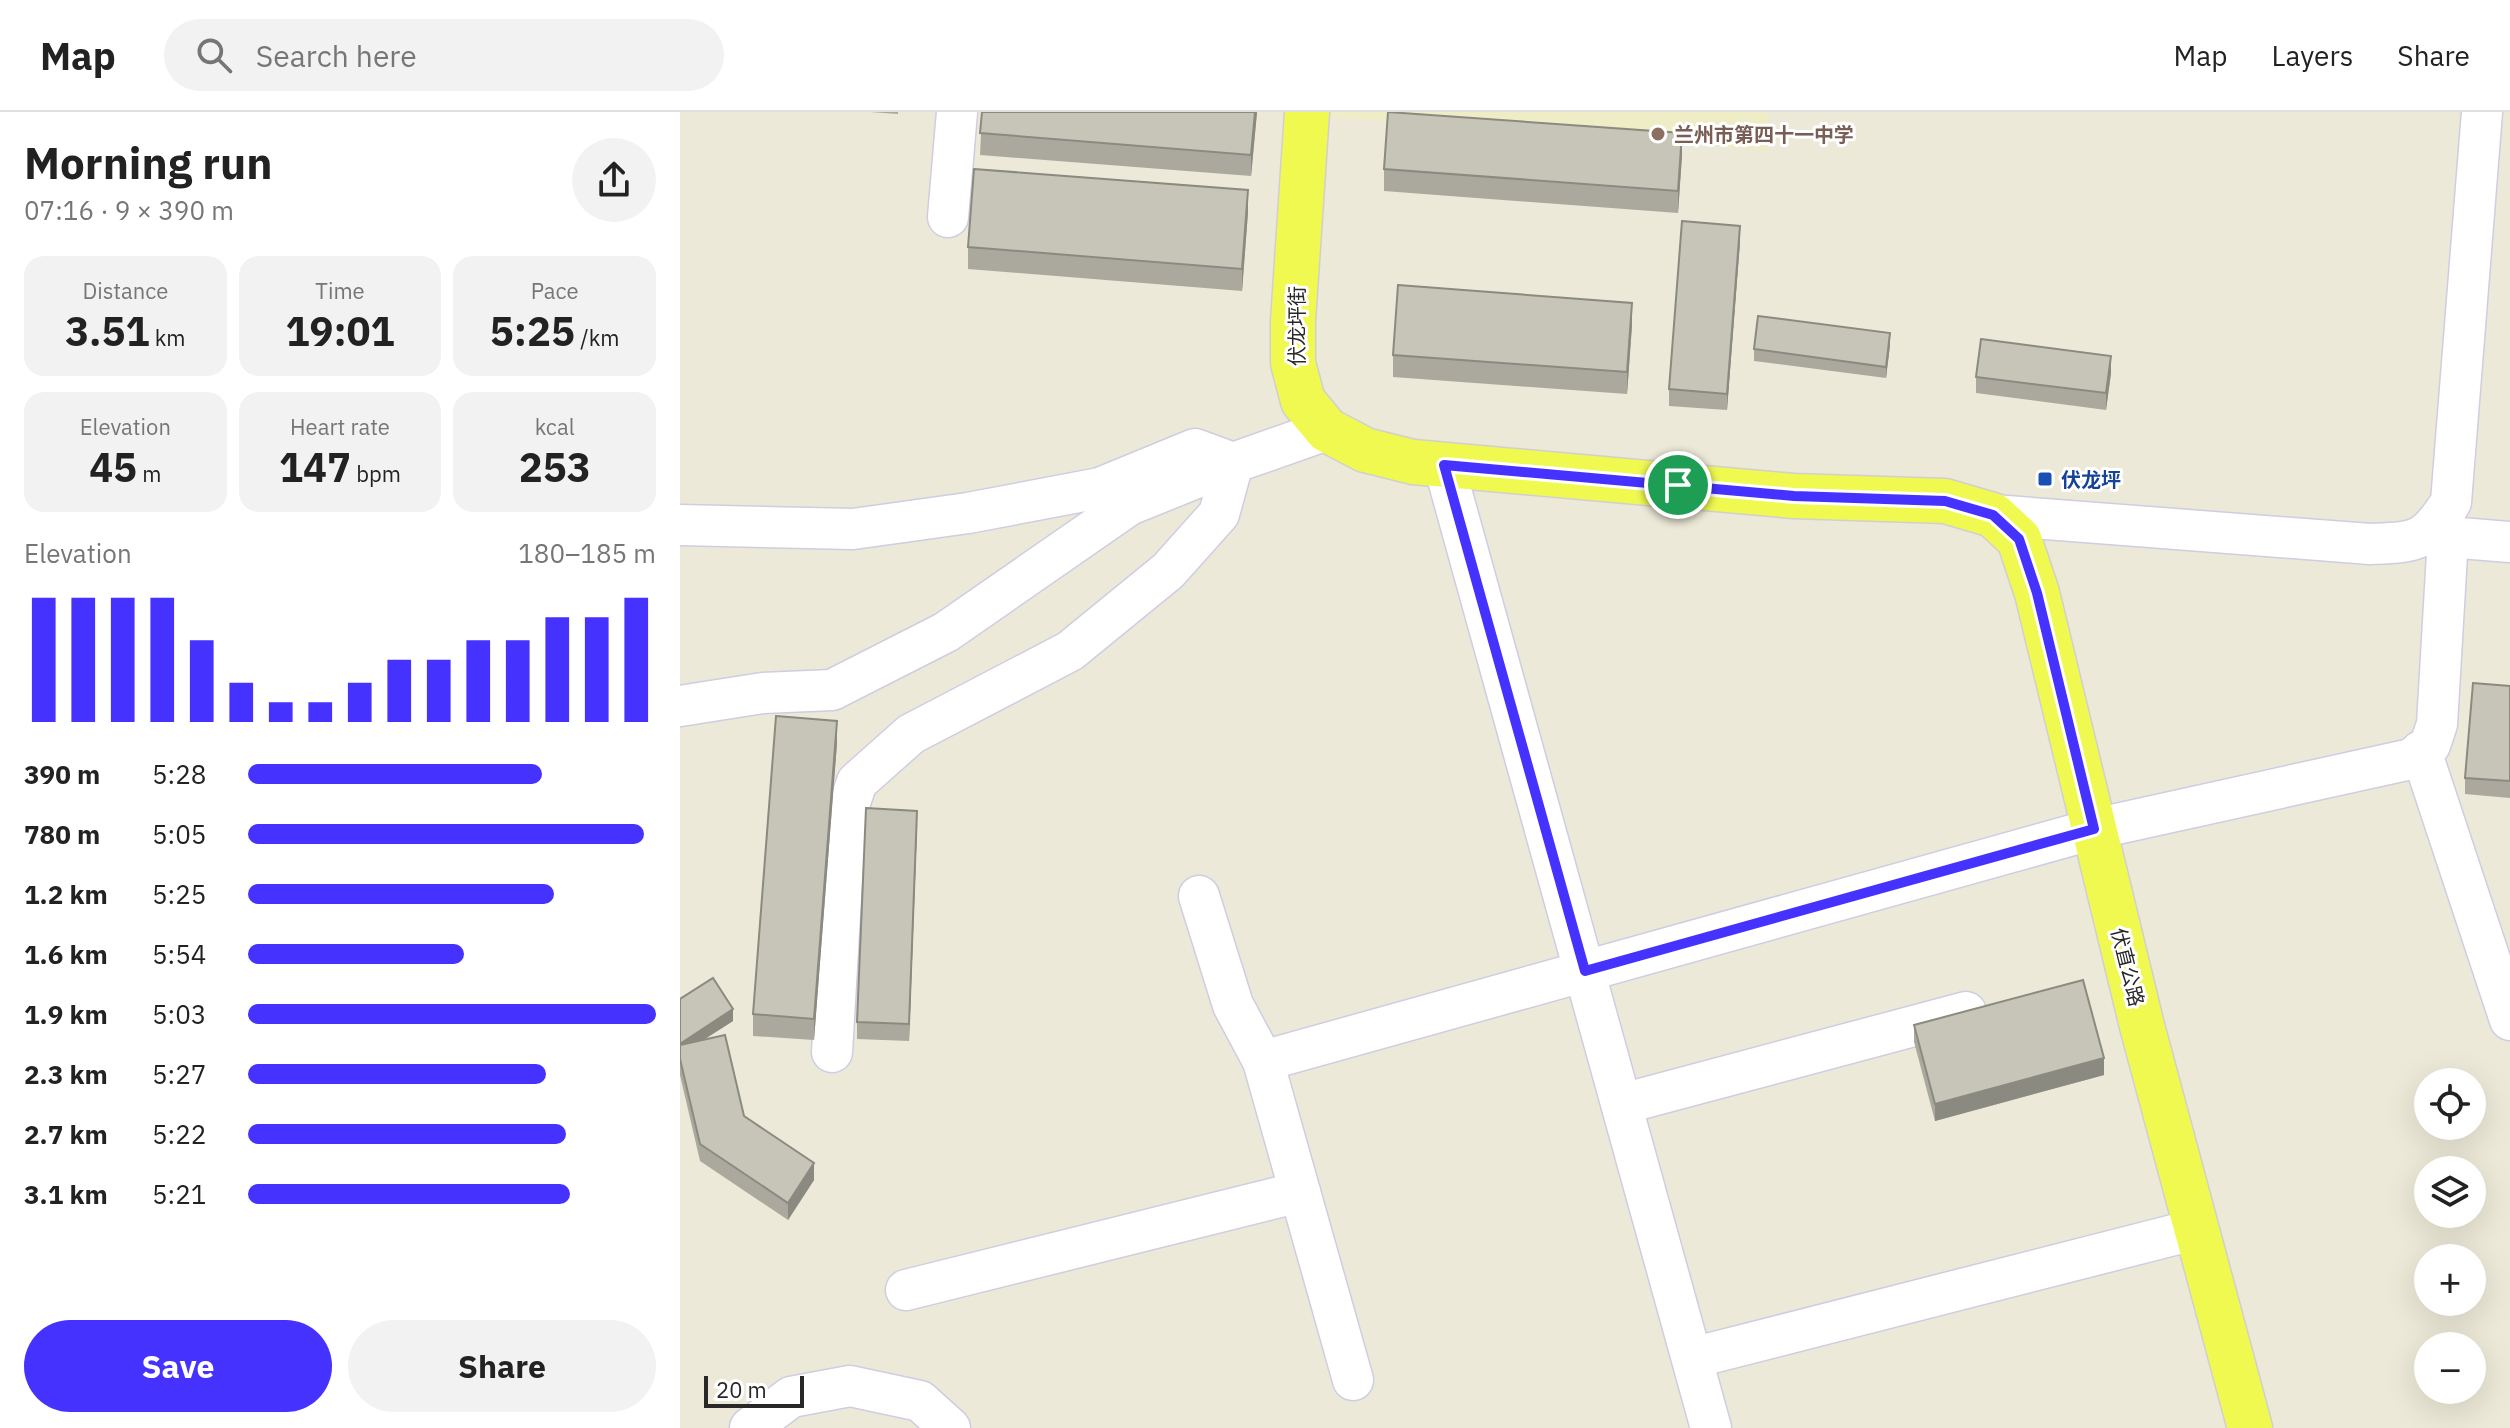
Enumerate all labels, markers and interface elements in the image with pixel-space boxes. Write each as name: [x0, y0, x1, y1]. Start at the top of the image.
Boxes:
search box: [164, 19, 724, 91]
text: Map: [40, 31, 116, 80]
icon: search: [192, 33, 236, 77]
text: Search here: [256, 36, 417, 75]
text: Map: [2173, 37, 2227, 74]
text: Layers: [2271, 37, 2353, 74]
text: Share: [2397, 37, 2470, 74]
place label: 兰州市第四十一中学: [1674, 121, 1854, 148]
marker: 兰州市第四十一中学: [1649, 125, 1667, 143]
text: Morning run: [24, 134, 273, 191]
button: share: [572, 138, 656, 222]
text: 07:16 · 9 × 390 m: [24, 193, 234, 227]
text: Distance: [82, 276, 168, 305]
text: Time: [315, 276, 365, 305]
text: Pace: [531, 276, 579, 305]
street label: 伏龙坪街: [1283, 286, 1310, 366]
text: 3.51: [65, 305, 150, 357]
text: 19:01: [285, 305, 395, 357]
text: 5:25: [490, 305, 575, 357]
text: km: [150, 323, 186, 352]
text: /km: [575, 323, 619, 352]
text: Elevation: [80, 412, 171, 441]
text: Heart rate: [290, 412, 390, 441]
text: kcal: [535, 412, 575, 441]
text: 45: [89, 441, 137, 493]
text: 147: [279, 441, 351, 493]
text: 253: [519, 441, 591, 493]
pin: [1644, 451, 1712, 519]
text: m: [137, 459, 162, 488]
text: bpm: [351, 459, 401, 488]
icon: arrive: [1656, 463, 1700, 507]
place label: 伏龙坪: [2061, 466, 2121, 493]
marker: 伏龙坪: [2036, 470, 2054, 488]
text: Elevation: [24, 536, 132, 570]
text: 180–185 m: [518, 536, 656, 570]
text: 390 m: [24, 757, 100, 791]
text: 5:28: [152, 757, 206, 791]
text: 780 m: [24, 817, 100, 851]
text: 5:05: [152, 817, 206, 851]
text: 1.2 km: [24, 877, 108, 911]
text: 5:25: [152, 877, 206, 911]
street label: 伏直公路: [2105, 925, 2151, 1009]
text: 1.6 km: [24, 937, 108, 971]
text: 5:54: [152, 937, 206, 971]
text: 1.9 km: [24, 997, 108, 1031]
text: 5:03: [152, 997, 206, 1031]
text: 2.3 km: [24, 1057, 108, 1091]
text: 5:27: [152, 1057, 206, 1091]
map controls: [2414, 1068, 2486, 1404]
button: locate: [2414, 1068, 2486, 1140]
text: 2.7 km: [24, 1117, 108, 1151]
text: 5:22: [152, 1117, 206, 1151]
button: layers: [2414, 1156, 2486, 1228]
text: 3.1 km: [24, 1177, 108, 1211]
text: 5:21: [152, 1177, 206, 1211]
button: +: [2414, 1244, 2486, 1316]
button: Save: [24, 1320, 332, 1412]
button: Share: [348, 1320, 656, 1412]
button: −: [2414, 1332, 2486, 1404]
scale bar: [704, 1372, 804, 1408]
text: 20 m: [716, 1375, 767, 1404]

